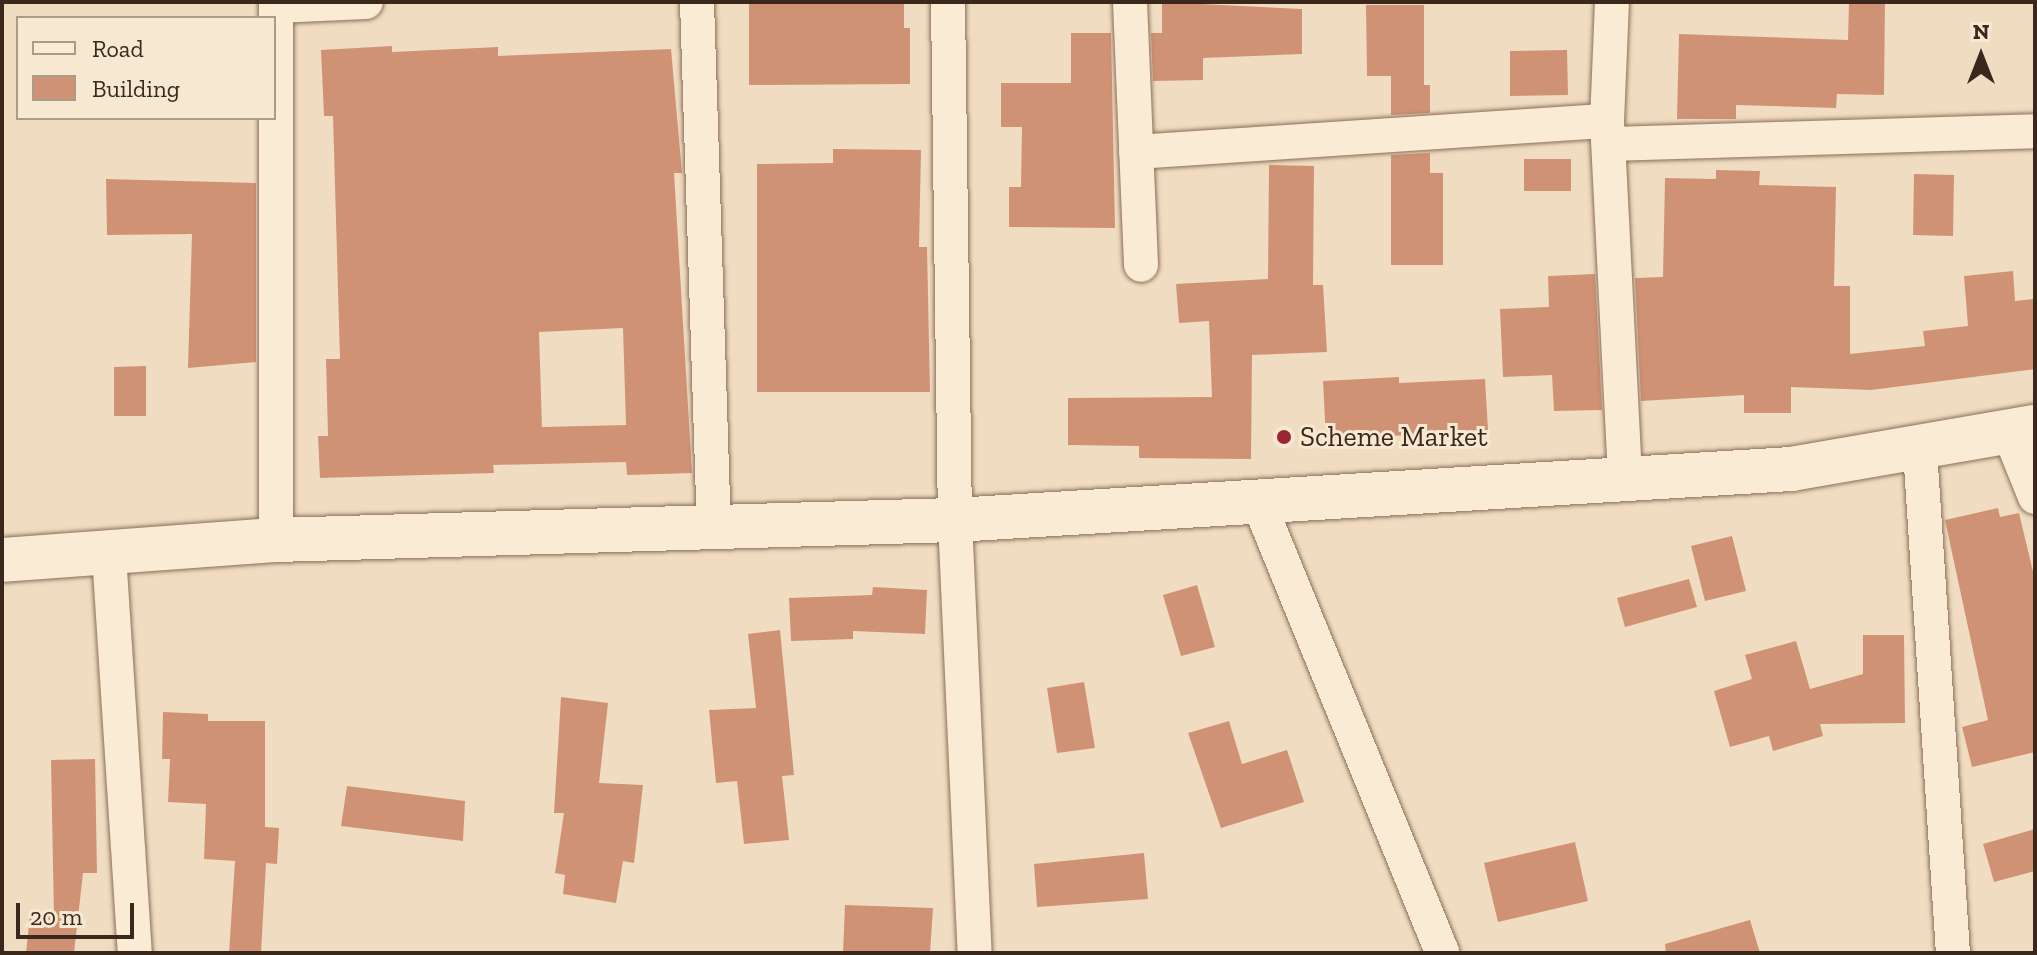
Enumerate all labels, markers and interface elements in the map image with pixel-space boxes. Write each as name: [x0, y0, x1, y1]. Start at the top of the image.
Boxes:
legend: [16, 16, 276, 120]
north arrow: [1941, 16, 2021, 96]
text: N: [1973, 18, 1989, 45]
text: Road: [92, 34, 144, 63]
text: Building: [92, 74, 180, 103]
place label: Scheme Market: [1300, 420, 1488, 454]
marker: Scheme Market: [1275, 428, 1293, 446]
scale bar: [20, 887, 138, 937]
text: 20 m: [30, 902, 82, 931]

